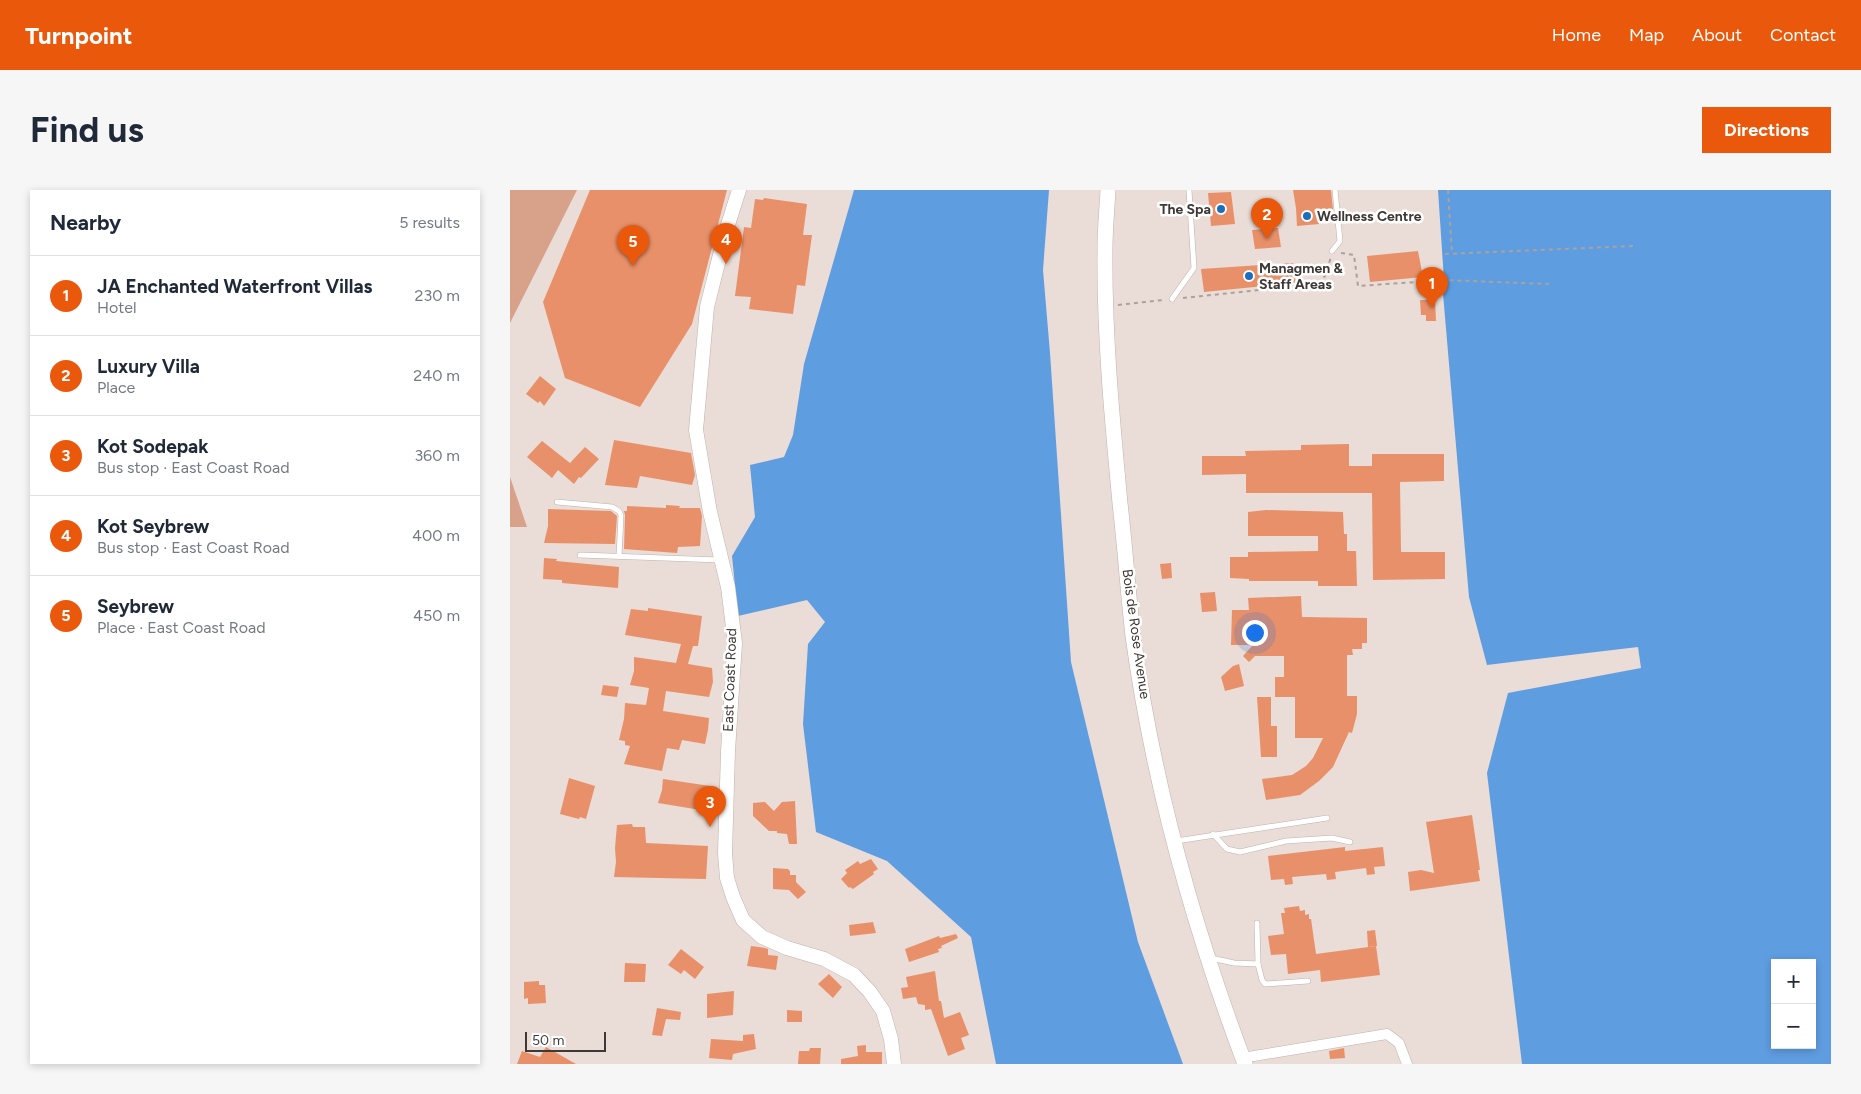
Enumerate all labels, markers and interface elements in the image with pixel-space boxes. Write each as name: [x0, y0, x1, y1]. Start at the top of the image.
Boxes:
text: Turnpoint: [25, 21, 132, 50]
text: Home: [1552, 24, 1601, 46]
text: Map: [1629, 24, 1664, 46]
text: About: [1692, 24, 1742, 46]
text: Contact: [1770, 24, 1836, 46]
button: Directions: [1702, 107, 1831, 153]
text: Find us: [30, 109, 144, 151]
pin: 2: [1251, 198, 1283, 239]
place label: The Spa: [1159, 201, 1211, 218]
marker: The Spa: [1215, 203, 1227, 215]
place label: Wellness Centre: [1317, 208, 1422, 225]
text: Nearby: [50, 210, 121, 235]
marker: Wellness Centre: [1301, 210, 1313, 222]
text: 5 results: [399, 213, 460, 232]
pin: 4: [710, 223, 742, 264]
pin: 5: [617, 225, 649, 266]
place label: Managmen & Staff Areas: [1259, 260, 1344, 293]
pin: 1: [1416, 267, 1448, 308]
marker: Managmen & Staff Areas: [1243, 270, 1255, 282]
text: JA Enchanted Waterfront Villas: [97, 275, 372, 298]
text: 1: [63, 286, 69, 305]
text: 230 m: [415, 286, 460, 305]
text: Hotel: [97, 298, 137, 317]
text: Luxury Villa: [97, 355, 200, 378]
text: 2: [61, 366, 71, 385]
text: 240 m: [413, 366, 460, 385]
text: Place: [97, 378, 135, 397]
text: Kot Sodepak: [97, 435, 208, 458]
text: 3: [62, 446, 70, 465]
text: 360 m: [414, 446, 460, 465]
text: Bus stop · East Coast Road: [97, 458, 290, 477]
text: Kot Seybrew: [97, 515, 209, 538]
text: 4: [61, 526, 71, 545]
text: 400 m: [412, 526, 460, 545]
text: Bus stop · East Coast Road: [97, 538, 290, 557]
street label: Bois de Rose Avenue: [1118, 568, 1154, 700]
text: Seybrew: [97, 595, 174, 618]
text: 5: [61, 606, 71, 625]
text: 450 m: [413, 606, 460, 625]
text: Place · East Coast Road: [97, 618, 266, 637]
your location: [1242, 620, 1268, 646]
street label: East Coast Road: [720, 628, 740, 732]
pin: 3: [694, 786, 726, 827]
map controls: [1771, 959, 1816, 1049]
button: +: [1771, 959, 1816, 1004]
button: −: [1771, 1004, 1816, 1049]
scale bar: [525, 1029, 606, 1052]
text: 50 m: [532, 1032, 564, 1049]

